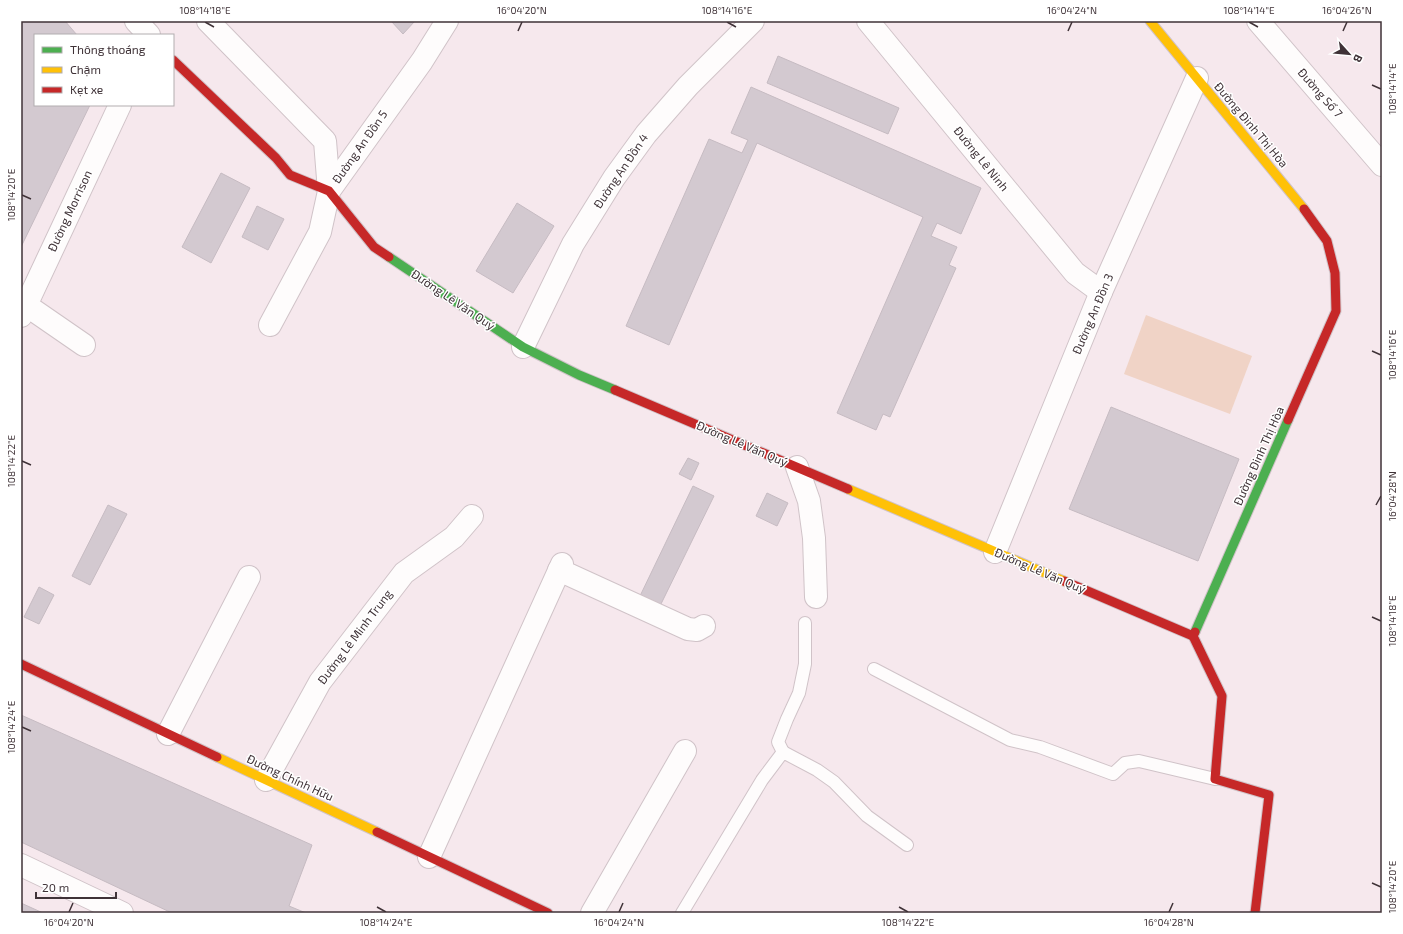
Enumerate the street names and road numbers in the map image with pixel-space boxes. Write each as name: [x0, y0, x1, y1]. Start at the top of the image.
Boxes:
street label: Đường Số 7: [1296, 65, 1346, 120]
street label: Đường Đinh Thị Hòa: [1211, 79, 1291, 170]
street label: Đường An Đồn 5: [329, 107, 390, 186]
street label: Đường Lê Ninh: [951, 123, 1012, 194]
street label: Đường An Đồn 4: [590, 130, 650, 210]
street label: Đường Morrison: [44, 168, 94, 254]
street label: Đường Lê Văn Quý: [409, 266, 499, 334]
street label: Đường An Đồn 3: [1069, 271, 1115, 356]
street label: Đường Đinh Thị Hòa: [1230, 404, 1287, 508]
street label: Đường Lê Văn Quý: [694, 418, 791, 470]
street label: Đường Lê Văn Quý: [992, 545, 1089, 597]
street label: Đường Lê Minh Trung: [314, 586, 395, 686]
street label: Đường Chính Hữu: [245, 751, 336, 803]

